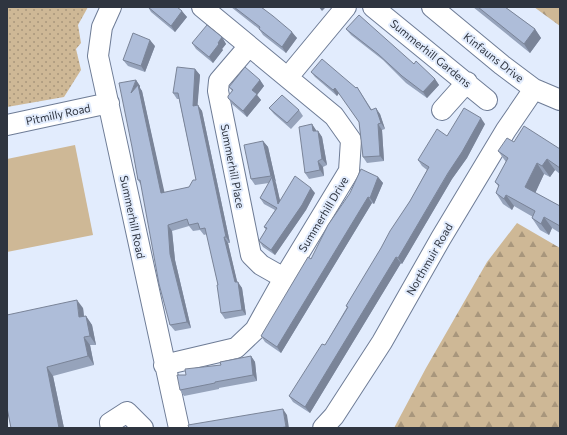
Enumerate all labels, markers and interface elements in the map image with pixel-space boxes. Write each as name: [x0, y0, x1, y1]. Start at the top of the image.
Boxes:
street label: Summerhill Gardens: [388, 16, 474, 90]
street label: Kinfauns Drive: [461, 30, 527, 85]
street label: Pitmilly Road: [24, 101, 92, 127]
street label: Summerhill Place: [218, 123, 248, 209]
street label: Summerhill Road: [118, 174, 148, 260]
street label: Summerhill Drive: [295, 174, 351, 254]
street label: Northmuir Road: [403, 221, 455, 297]

